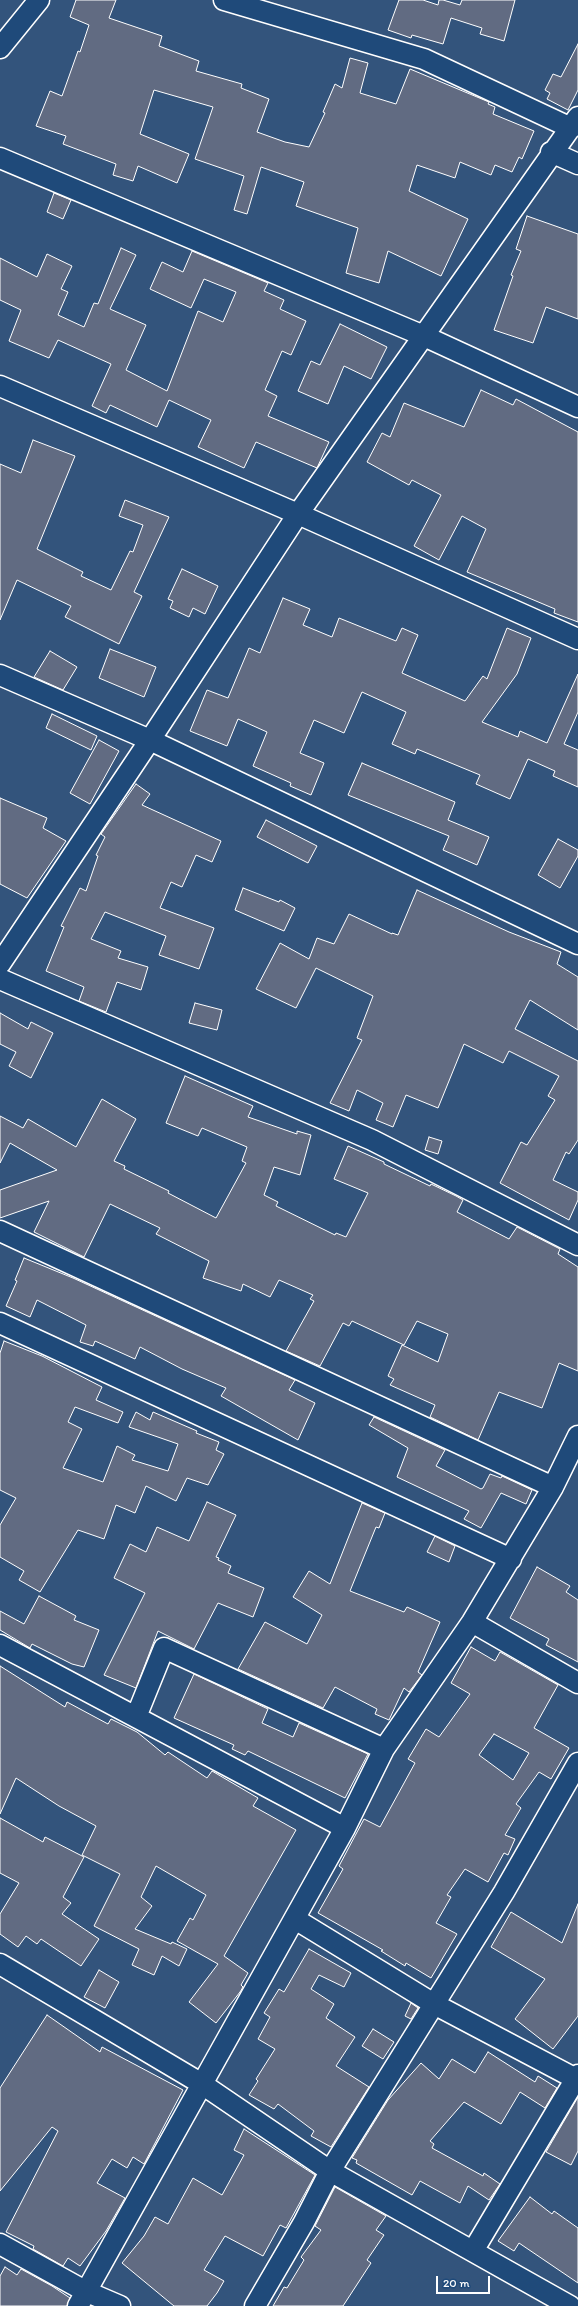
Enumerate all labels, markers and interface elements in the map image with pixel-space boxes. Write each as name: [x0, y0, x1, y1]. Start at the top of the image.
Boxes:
scale bar: [438, 2268, 492, 2294]
text: 20 m: [443, 2276, 470, 2290]

